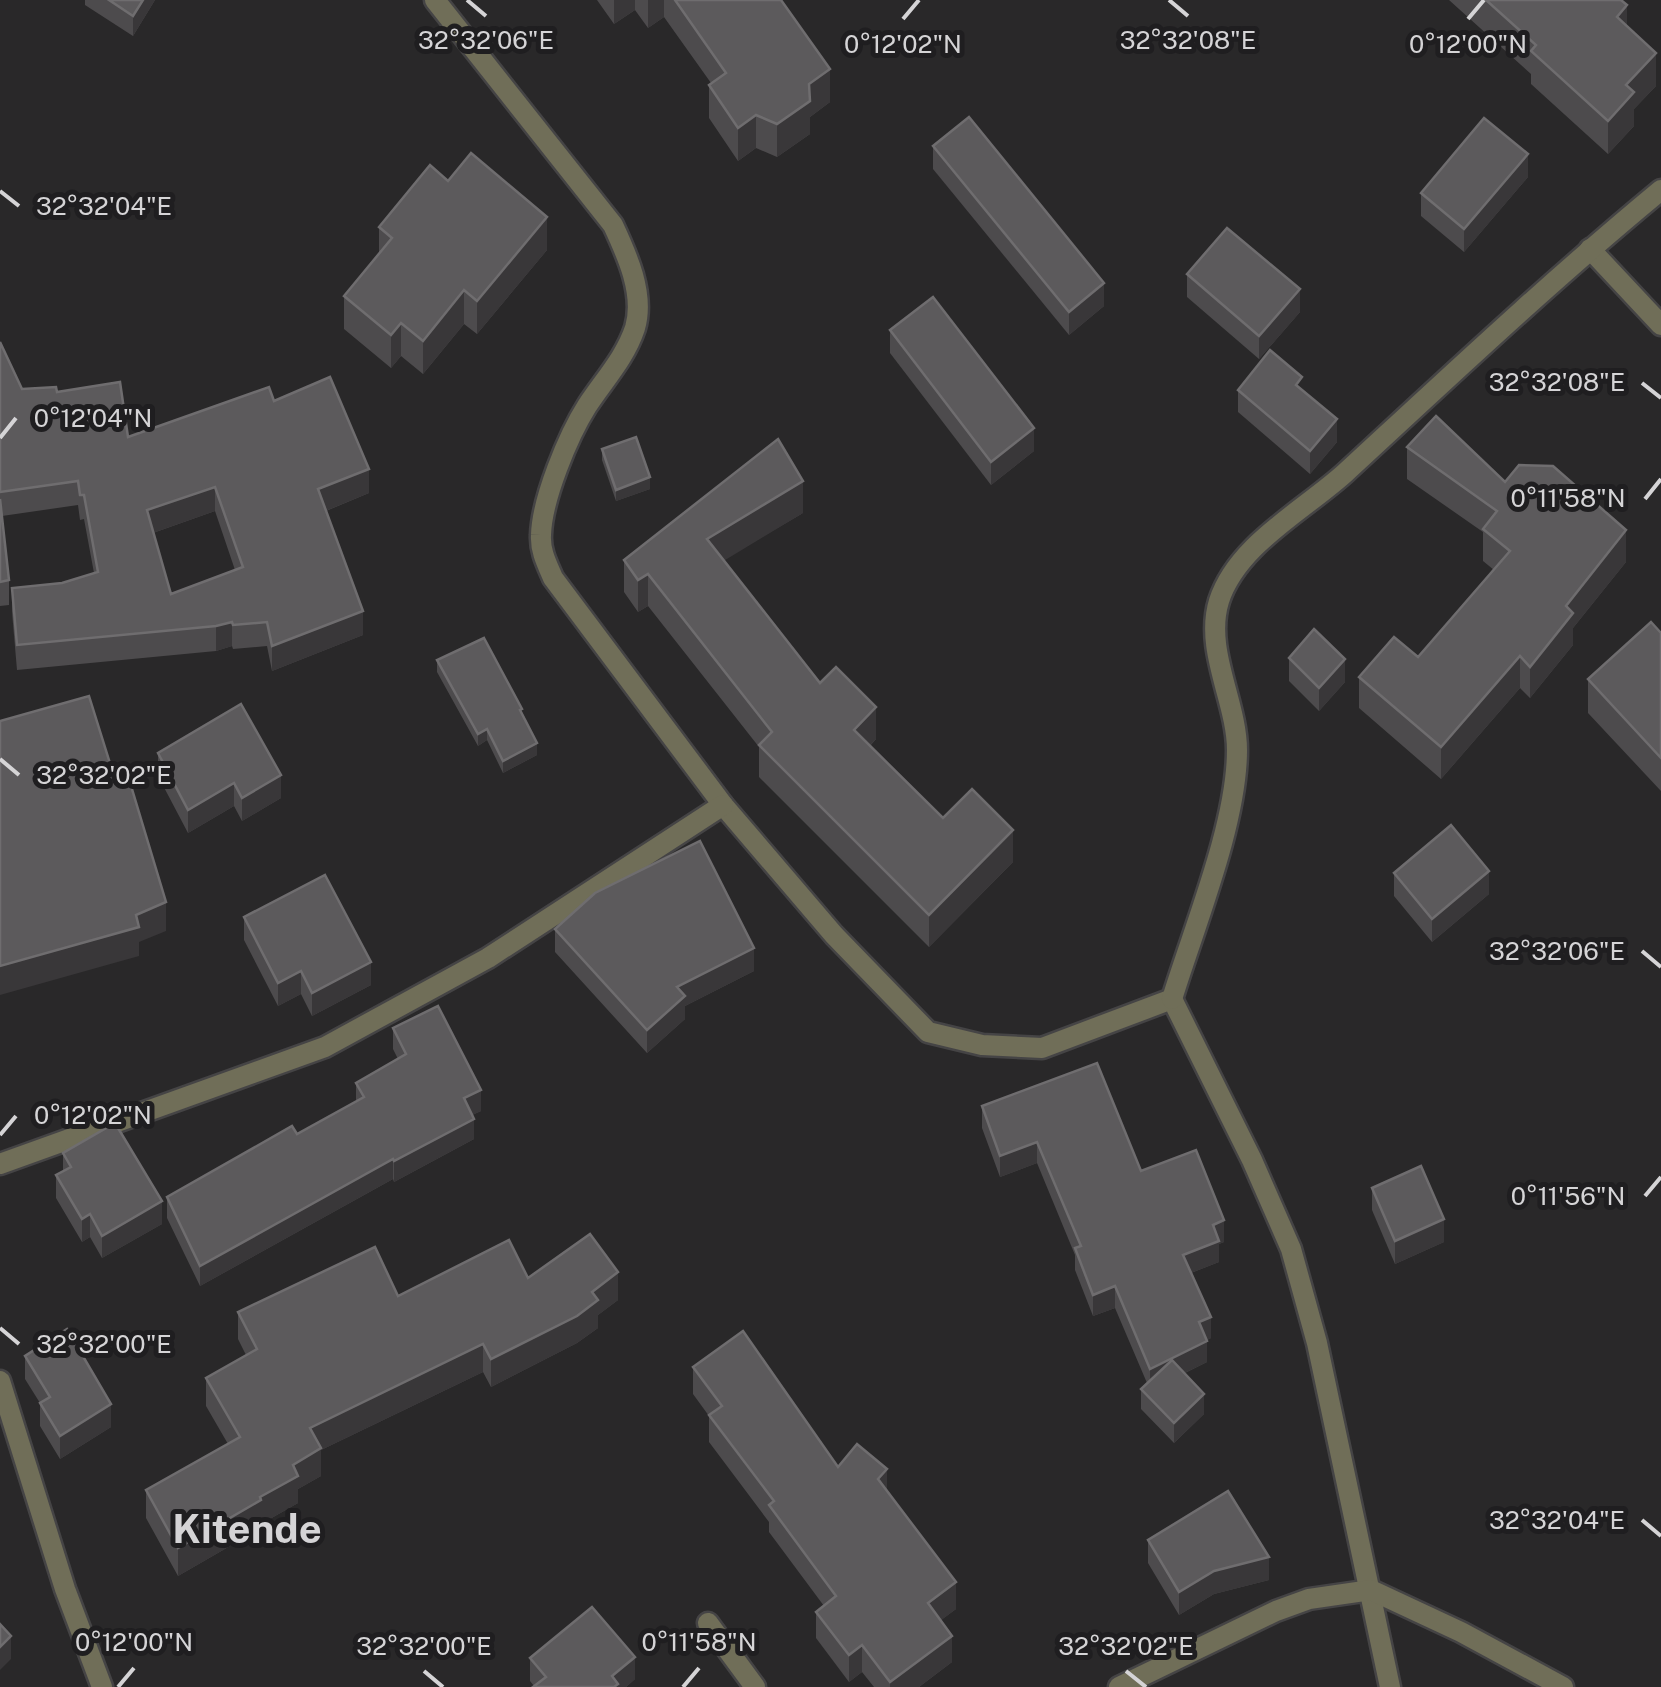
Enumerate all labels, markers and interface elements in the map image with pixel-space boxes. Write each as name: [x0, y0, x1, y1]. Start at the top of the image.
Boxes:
text: 32°32'06"E: [418, 25, 554, 55]
text: 32°32'08"E: [1120, 25, 1256, 55]
text: 0°12'02"N: [844, 29, 962, 59]
text: 0°12'00"N: [1409, 29, 1527, 59]
text: 32°32'04"E: [36, 191, 172, 221]
text: 32°32'08"E: [1489, 367, 1625, 397]
text: 0°12'04"N: [34, 403, 152, 433]
text: 0°11'58"N: [1510, 483, 1626, 513]
text: 32°32'02"E: [36, 760, 172, 790]
text: 32°32'06"E: [1489, 936, 1625, 966]
text: 0°12'02"N: [34, 1100, 152, 1130]
text: 0°11'56"N: [1511, 1181, 1625, 1211]
text: 32°32'00"E: [36, 1329, 172, 1359]
district label: Kitende: [172, 1505, 322, 1552]
text: 32°32'04"E: [1489, 1505, 1625, 1535]
text: 0°12'00"N: [75, 1627, 193, 1657]
text: 0°11'58"N: [641, 1627, 757, 1657]
text: 32°32'00"E: [356, 1631, 492, 1661]
text: 32°32'02"E: [1058, 1631, 1194, 1661]

